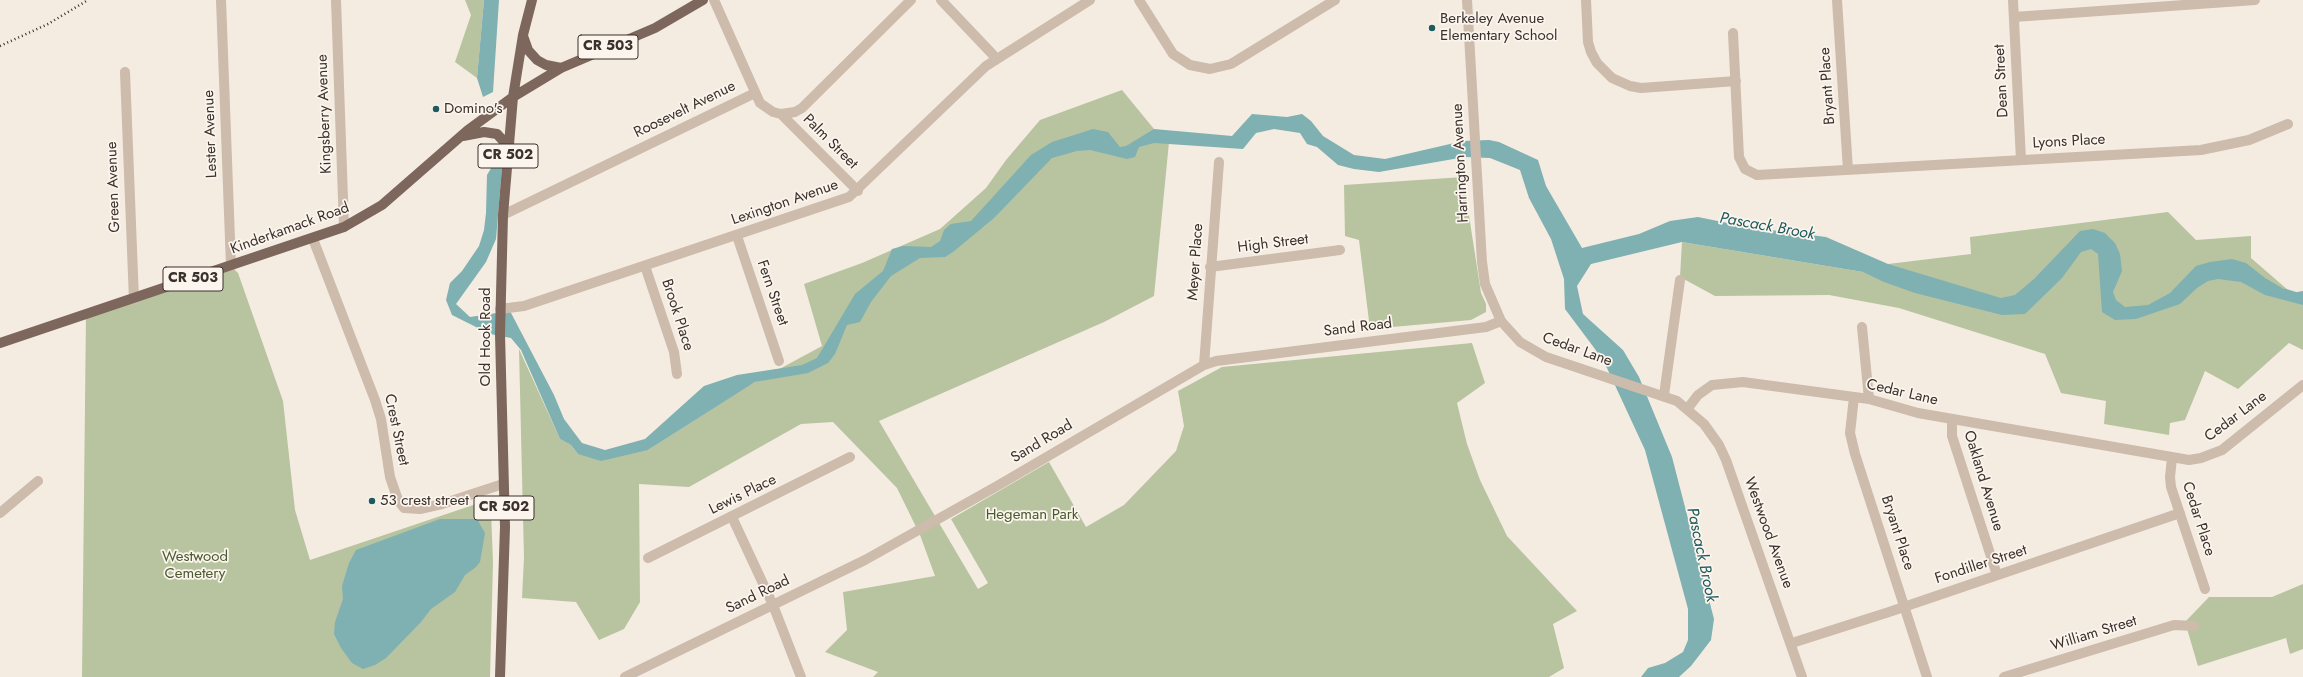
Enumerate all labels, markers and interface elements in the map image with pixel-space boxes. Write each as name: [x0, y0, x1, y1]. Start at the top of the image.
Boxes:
place label: Berkeley Avenue Elementary School: [1440, 10, 1557, 45]
marker: Berkeley Avenue Elementary School: [1427, 23, 1437, 33]
road number: CR 503: [578, 35, 638, 59]
street label: Dean Street: [1991, 44, 2013, 118]
street label: Bryant Place: [1816, 47, 1840, 125]
street label: Kingsberry Avenue: [314, 54, 336, 174]
street label: Roosevelt Avenue: [631, 78, 739, 142]
street label: Lester Avenue: [200, 90, 222, 178]
place label: Domino's: [444, 100, 502, 118]
street label: Harrington Avenue: [1449, 103, 1473, 223]
marker: Domino's: [431, 104, 441, 114]
street label: Palm Street: [799, 111, 861, 173]
street label: Lyons Place: [2032, 131, 2106, 153]
street label: Green Avenue: [103, 141, 125, 233]
road number: CR 502: [478, 144, 538, 168]
street label: Lexington Avenue: [729, 176, 841, 230]
street label: Kinderkamack Road: [228, 199, 352, 259]
water label: Pascack Brook: [1718, 209, 1816, 245]
street label: Meyer Place: [1184, 223, 1208, 301]
street label: High Street: [1236, 231, 1310, 257]
street label: Fern Street: [752, 258, 792, 328]
road number: CR 503: [163, 267, 223, 291]
street label: Brook Place: [657, 277, 697, 353]
street label: Old Hook Road: [477, 288, 495, 386]
street label: Sand Road: [1323, 315, 1393, 341]
street label: Cedar Lane: [1540, 329, 1614, 371]
street label: Cedar Lane: [1864, 376, 1940, 410]
street label: Cedar Lane: [2201, 388, 2271, 446]
street label: Crest Street: [380, 392, 412, 468]
street label: Sand Road: [1008, 417, 1076, 467]
street label: Oakland Avenue: [1959, 429, 2007, 533]
street label: Lewis Place: [706, 471, 780, 519]
street label: Westwood Avenue: [1740, 475, 1796, 591]
street label: Cedar Place: [2178, 480, 2218, 558]
place label: 53 crest street: [380, 492, 469, 510]
street label: Bryant Place: [1876, 493, 1918, 573]
marker: 53 crest street: [367, 496, 377, 506]
road number: CR 502: [474, 496, 534, 520]
park label: Hegeman Park: [986, 506, 1078, 524]
water label: Pascack Brook: [1682, 506, 1720, 604]
street label: Fondiller Street: [1933, 542, 2029, 588]
park label: Westwood Cemetery: [162, 548, 228, 583]
street label: Sand Road: [723, 572, 793, 618]
street label: William Street: [2049, 612, 2139, 656]

